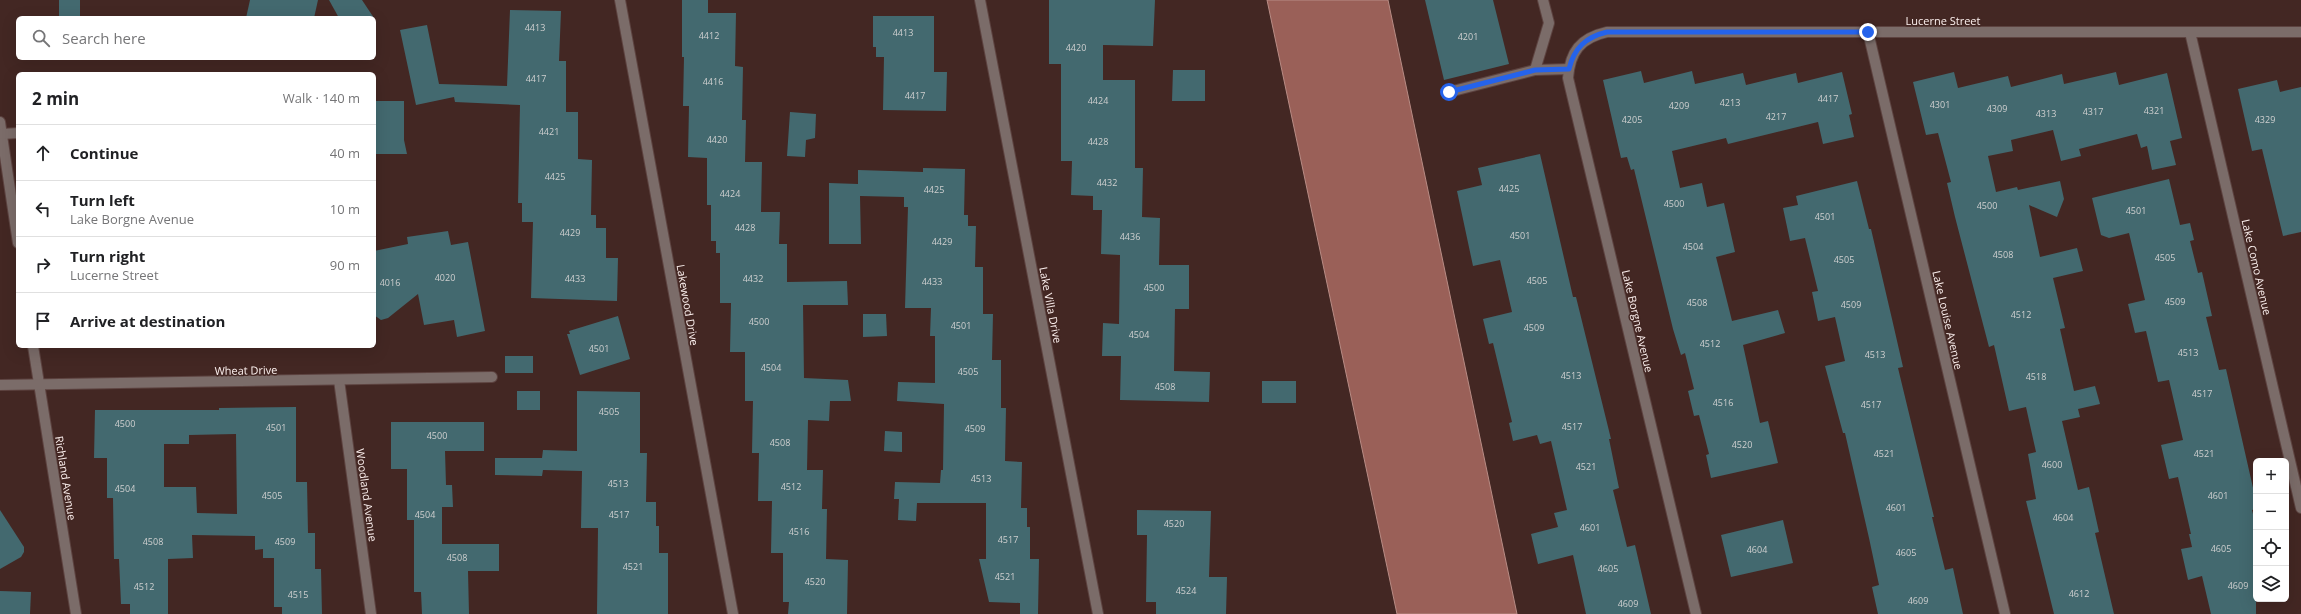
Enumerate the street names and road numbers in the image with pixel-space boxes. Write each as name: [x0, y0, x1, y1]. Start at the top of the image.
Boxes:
street label: Lucerne Street: [1906, 13, 1981, 28]
street label: Lake Como Avenue: [2239, 217, 2275, 317]
street label: Lakewood Drive: [673, 263, 703, 347]
street label: Lake Villa Drive: [1036, 266, 1066, 344]
street label: Lake Borgne Avenue: [1619, 268, 1657, 374]
street label: Lake Louise Avenue: [1929, 269, 1967, 371]
street label: Wheat Drive: [214, 362, 278, 378]
street label: Richland Avenue: [52, 435, 80, 521]
street label: Woodland Avenue: [353, 448, 381, 542]

